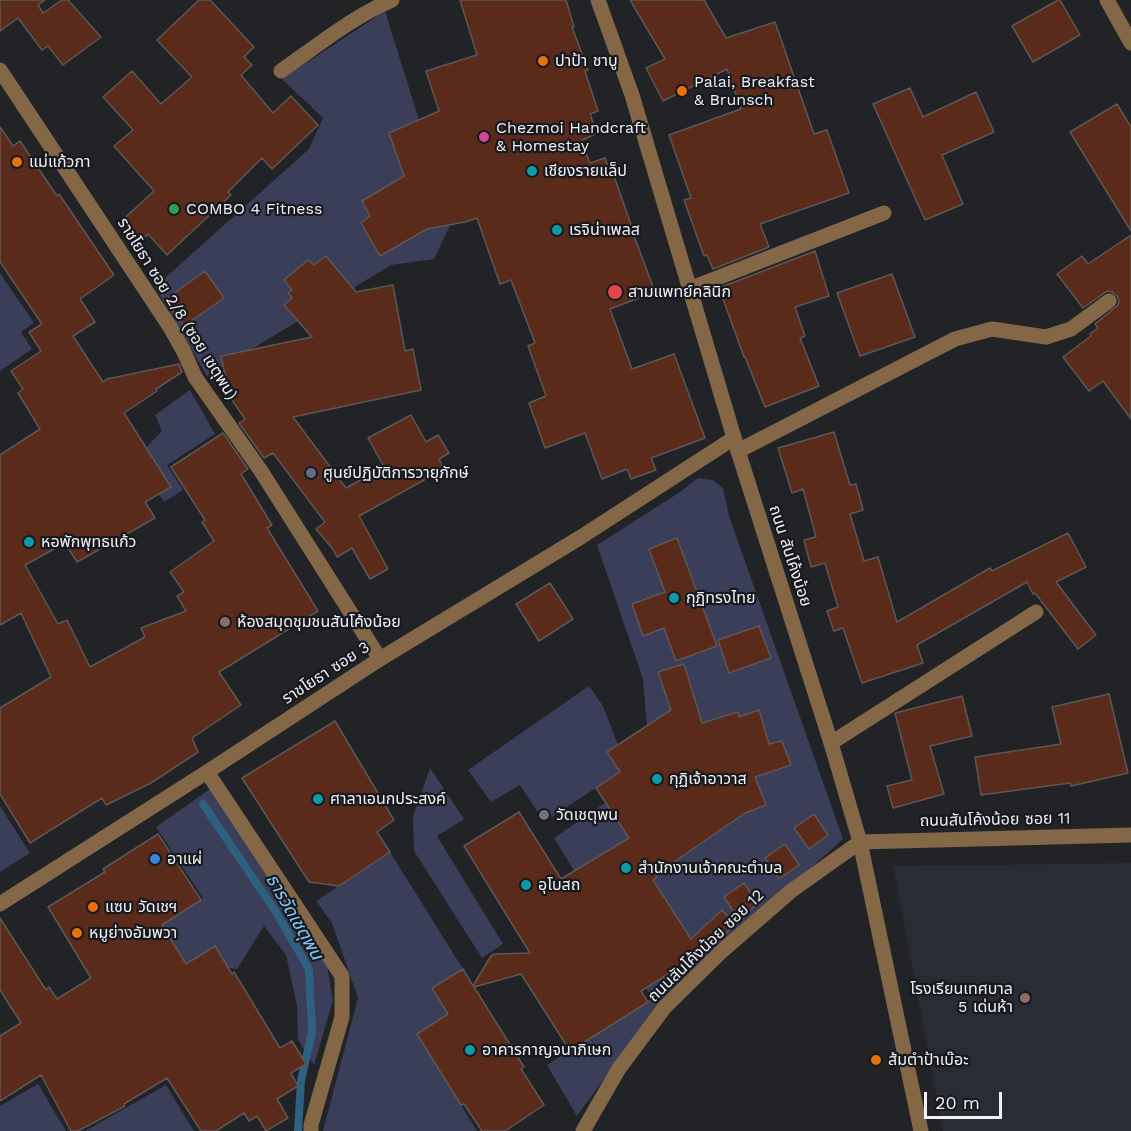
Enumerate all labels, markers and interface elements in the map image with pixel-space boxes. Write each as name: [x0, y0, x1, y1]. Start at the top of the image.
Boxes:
place label: ปาป้า ชาบู: [555, 51, 618, 71]
marker: ปาป้า ชาบู: [536, 54, 550, 68]
place label: Palai, Breakfast & Brunsch: [694, 72, 815, 110]
marker: Palai, Breakfast & Brunsch: [675, 84, 689, 98]
place label: Chezmoi Handcraft & Homestay: [496, 118, 646, 156]
marker: Chezmoi Handcraft & Homestay: [477, 130, 491, 144]
place label: แม่แก้วภา: [29, 152, 91, 172]
marker: แม่แก้วภา: [10, 155, 24, 169]
place label: เชียงรายแล็ป: [544, 161, 627, 181]
marker: เชียงรายแล็ป: [525, 164, 539, 178]
place label: COMBO 4 Fitness: [186, 199, 322, 219]
marker: COMBO 4 Fitness: [167, 202, 181, 216]
street label: ราชโยธา ซอย 2/8 (ซอย เชตุพน): [113, 215, 241, 403]
place label: เรจิน่าเพลส: [569, 220, 640, 240]
marker: เรจิน่าเพลส: [550, 223, 564, 237]
place label: สามแพทย์คลินิก: [628, 282, 731, 302]
marker: สามแพทย์คลินิก: [606, 283, 624, 301]
place label: ศูนย์ปฏิบัติการวายุภักษ์: [323, 463, 469, 483]
marker: ศูนย์ปฏิบัติการวายุภักษ์: [304, 466, 318, 480]
street label: ถนน สันโค้งน้อย: [765, 503, 815, 609]
place label: หอพักพุทธแก้ว: [41, 532, 136, 552]
marker: หอพักพุทธแก้ว: [22, 535, 36, 549]
place label: กุฏิทรงไทย: [686, 588, 756, 608]
marker: กุฏิทรงไทย: [667, 591, 681, 605]
place label: ห้องสมุดชุมชนสันโค้งน้อย: [237, 612, 401, 632]
marker: ห้องสมุดชุมชนสันโค้งน้อย: [218, 615, 232, 629]
street label: ราชโยธา ซอย 3: [279, 638, 373, 708]
place label: กุฏิเจ้าอาวาส: [669, 769, 747, 789]
marker: กุฏิเจ้าอาวาส: [650, 772, 664, 786]
place label: ศาลาเอนกประสงค์: [330, 789, 446, 809]
marker: ศาลาเอนกประสงค์: [311, 792, 325, 806]
place label: วัดเชตุพน: [556, 805, 618, 825]
marker: วัดเชตุพน: [537, 808, 551, 822]
street label: ถนนสันโค้งน้อย ซอย 11: [919, 809, 1071, 831]
place label: อาแผ่: [167, 849, 202, 869]
marker: อาแผ่: [148, 852, 162, 866]
place label: สำนักงานเจ้าคณะตำบล: [638, 858, 782, 878]
marker: สำนักงานเจ้าคณะตำบล: [619, 861, 633, 875]
water label: ธารวัดเชตุพน: [261, 870, 327, 964]
place label: อุโบสถ: [538, 875, 580, 895]
marker: อุโบสถ: [519, 878, 533, 892]
street label: ถนนสันโค้งน้อย ซอย 12: [644, 886, 768, 1006]
place label: แซบ วัดเชฯ: [105, 897, 177, 917]
marker: แซบ วัดเชฯ: [86, 900, 100, 914]
place label: หมูย่างอัมพวา: [89, 923, 177, 943]
marker: หมูย่างอัมพวา: [70, 926, 84, 940]
place label: โรงเรียนเทศบาล 5 เด่นห้า: [910, 979, 1013, 1017]
marker: โรงเรียนเทศบาล 5 เด่นห้า: [1018, 991, 1032, 1005]
place label: อาคารกาญจนาภิเษก: [482, 1040, 611, 1060]
marker: อาคารกาญจนาภิเษก: [463, 1043, 477, 1057]
place label: ส้มตำป้าเบ๊อะ: [888, 1050, 969, 1070]
marker: ส้มตำป้าเบ๊อะ: [869, 1053, 883, 1067]
scale bar: [927, 1080, 1005, 1118]
text: 20 m: [935, 1092, 980, 1113]

